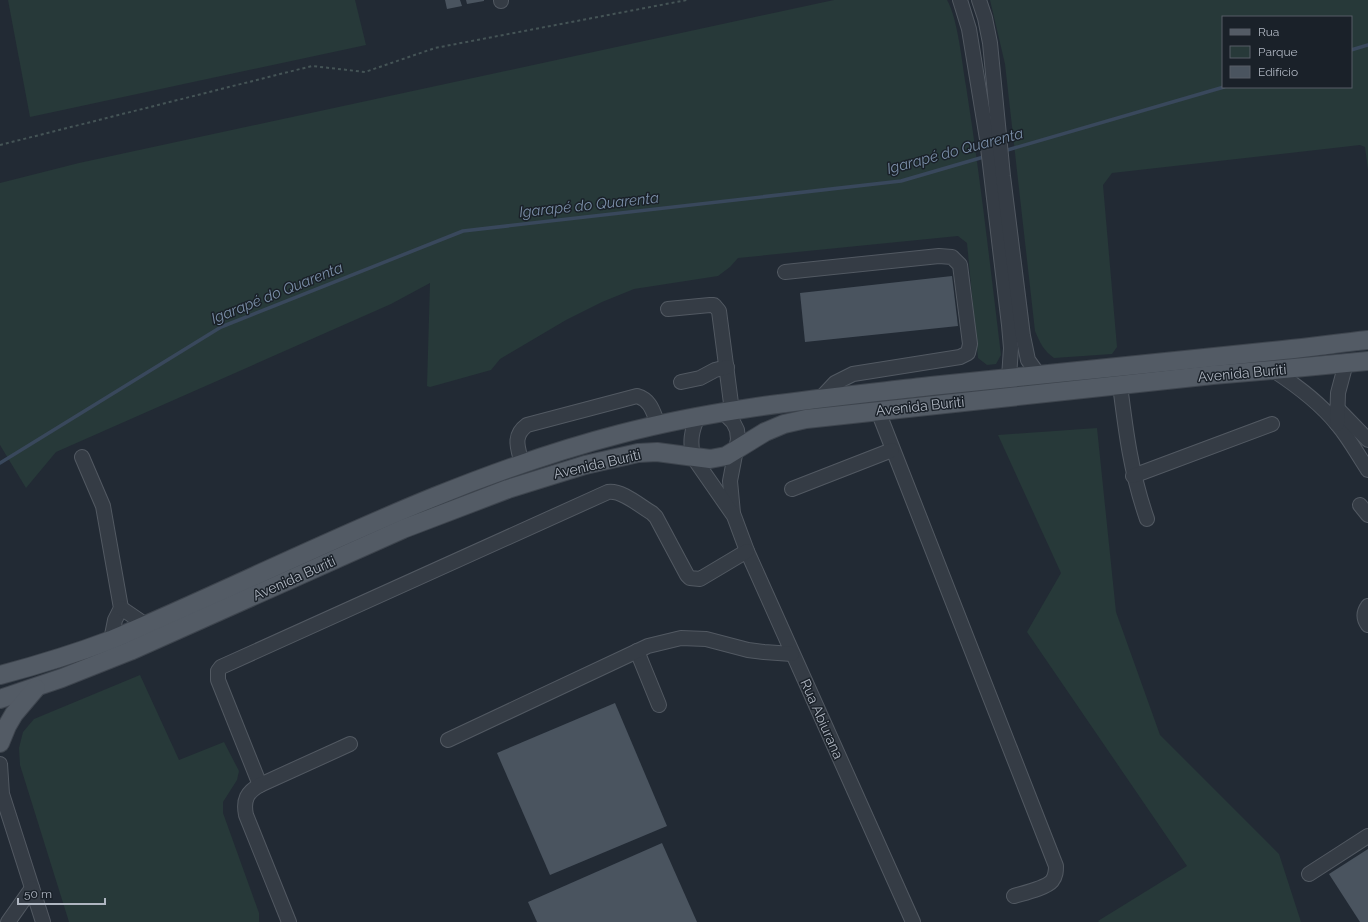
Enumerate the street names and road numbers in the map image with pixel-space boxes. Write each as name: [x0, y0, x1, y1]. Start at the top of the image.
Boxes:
street label: Avenida Buriti: [1197, 361, 1287, 385]
street label: Avenida Buriti: [875, 393, 965, 419]
street label: Avenida Buriti: [552, 446, 642, 482]
street label: Avenida Buriti: [250, 553, 338, 603]
street label: Rua Abiurana: [797, 677, 847, 761]

